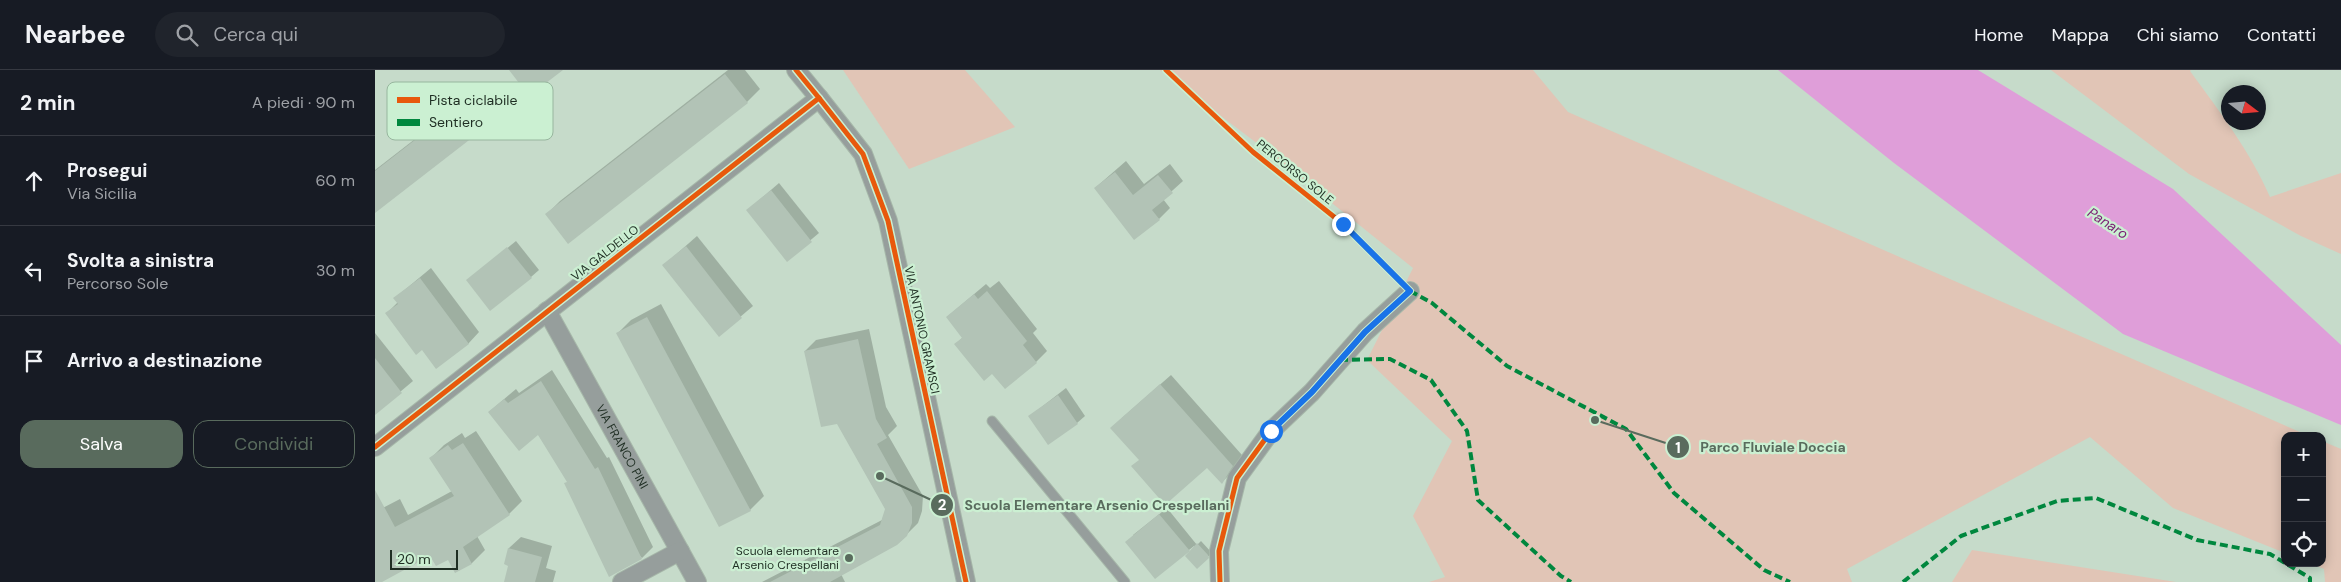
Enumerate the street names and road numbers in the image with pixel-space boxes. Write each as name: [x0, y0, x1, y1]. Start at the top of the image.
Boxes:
street label: PERCORSO SOLE: [1253, 136, 1337, 208]
street label: VIA GALDELLO: [568, 222, 642, 284]
street label: VIA ANTONIO GRAMSCI: [901, 265, 943, 395]
street label: VIA FRANCO PINI: [592, 402, 652, 492]

